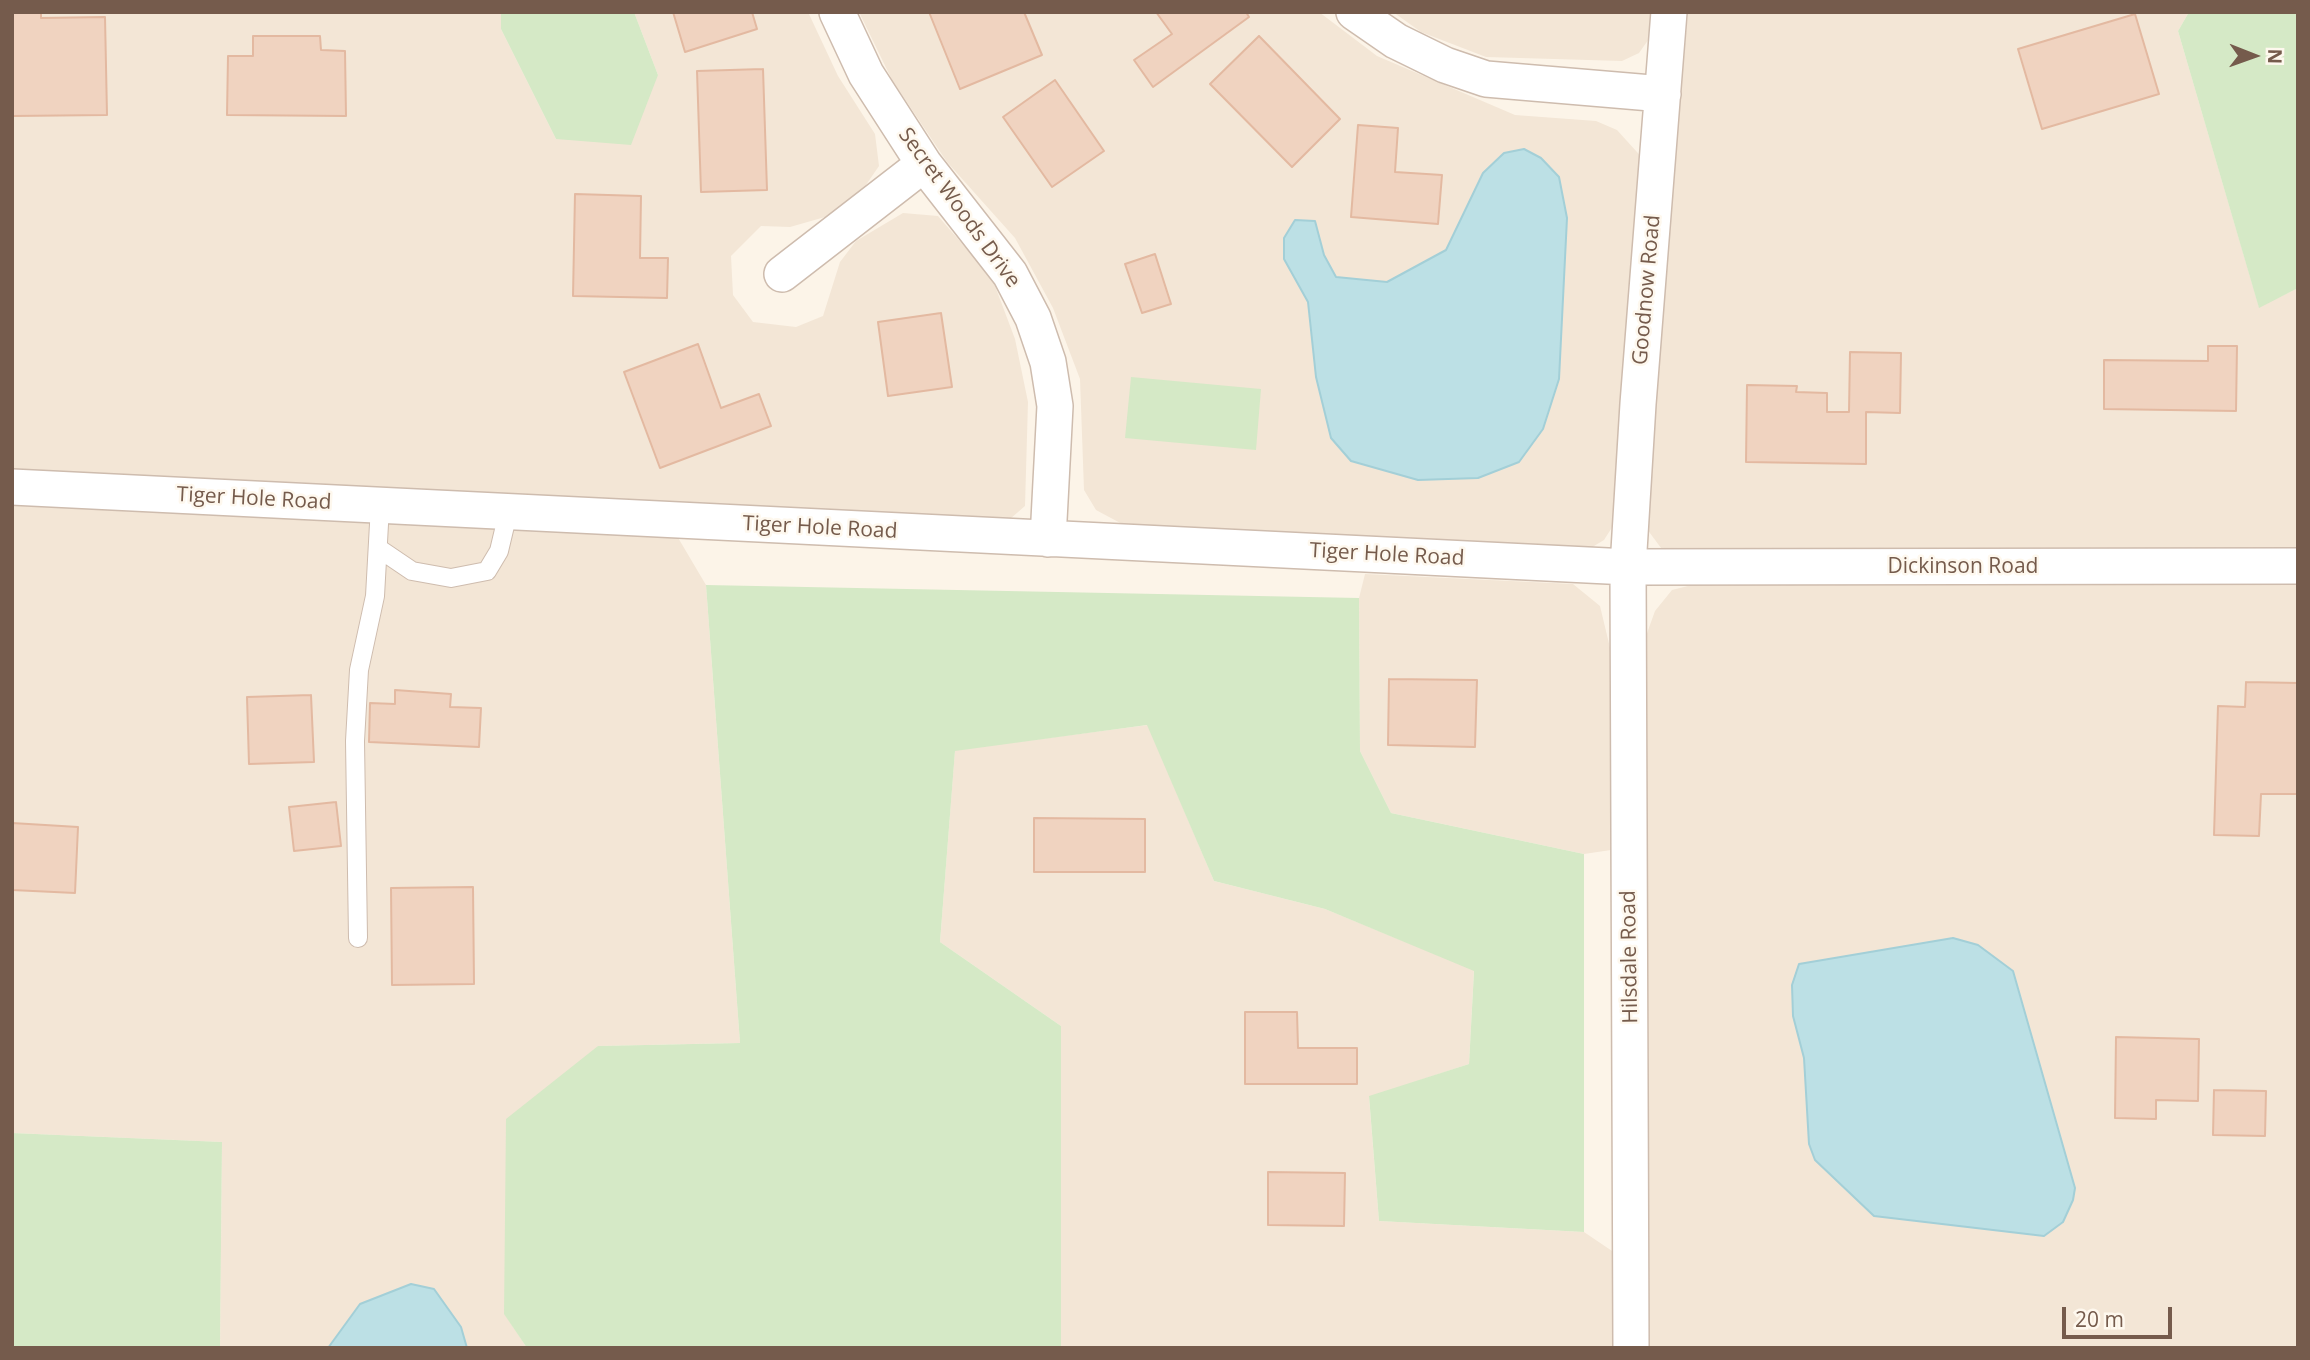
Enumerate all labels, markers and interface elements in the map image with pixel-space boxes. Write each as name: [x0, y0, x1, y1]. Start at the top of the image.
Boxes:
north arrow: [2219, 21, 2289, 91]
text: N: [2262, 48, 2288, 64]
street label: Secret Woods Drive: [893, 123, 1025, 293]
street label: Goodnow Road: [1628, 214, 1666, 366]
street label: Tiger Hole Road: [176, 482, 332, 516]
street label: Tiger Hole Road: [742, 511, 898, 545]
street label: Tiger Hole Road: [1309, 538, 1465, 572]
street label: Dickinson Road: [1888, 554, 2038, 580]
street label: Hilsdale Road: [1616, 890, 1644, 1024]
scale bar: [2065, 1294, 2175, 1338]
text: 20 m: [2075, 1305, 2124, 1333]

